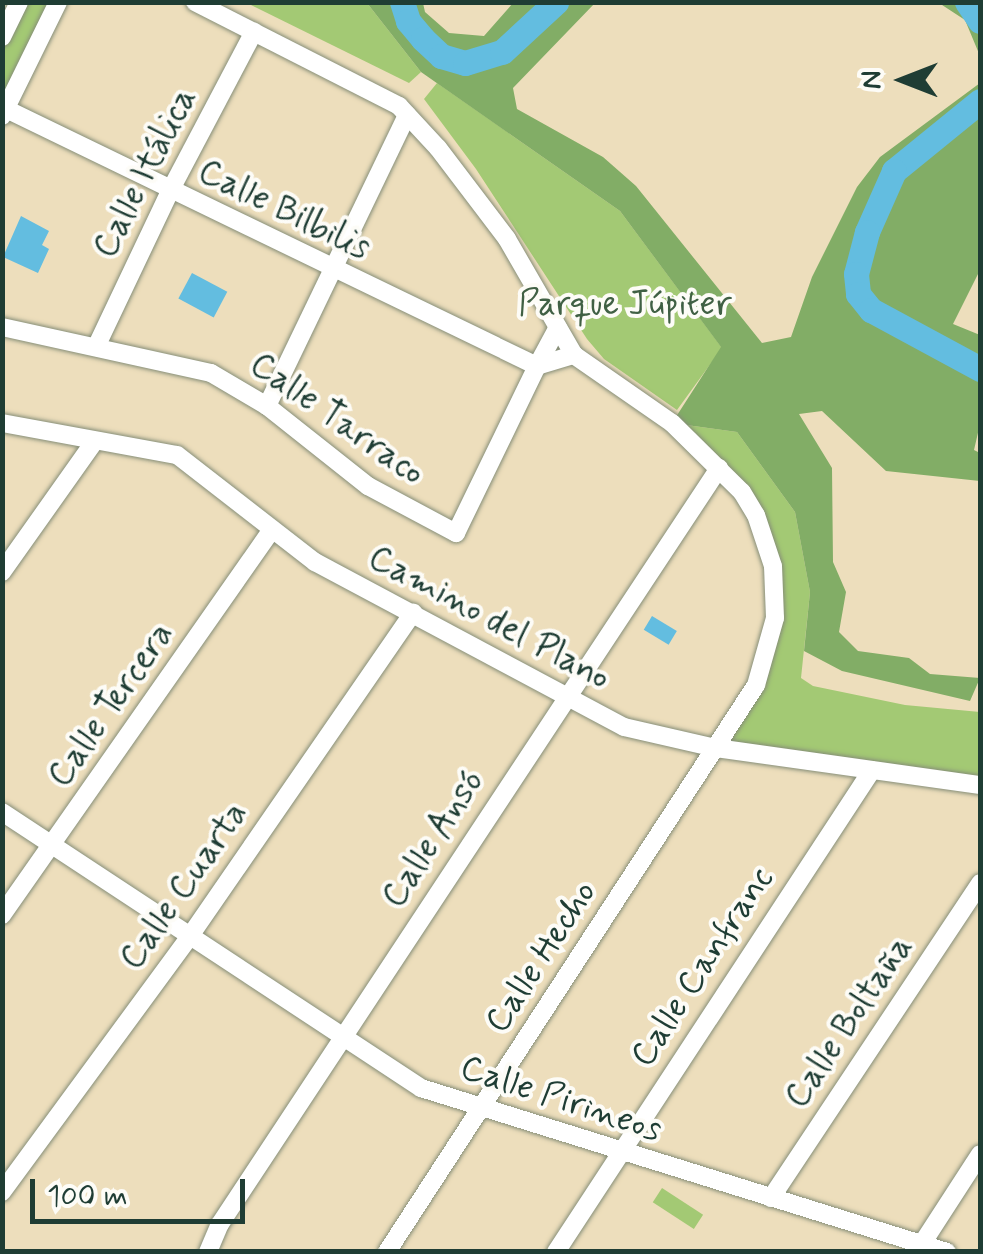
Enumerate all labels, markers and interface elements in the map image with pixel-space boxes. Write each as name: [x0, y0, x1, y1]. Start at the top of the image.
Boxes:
north arrow: [853, 30, 953, 130]
text: N: [854, 71, 891, 89]
street label: Calle Itálica: [83, 78, 207, 268]
street label: Calle Bilbilis: [191, 150, 377, 270]
park label: Parque Júpiter: [518, 283, 732, 325]
street label: Calle Tarraco: [246, 347, 428, 491]
street label: Camino del Plano: [359, 535, 619, 701]
street label: Calle Tercera: [38, 613, 184, 797]
street label: Calle Ansó: [373, 762, 493, 916]
street label: Calle Cuarta: [111, 795, 257, 977]
street label: Calle Canfranc: [623, 861, 781, 1073]
street label: Calle Hecho: [476, 873, 606, 1041]
street label: Calle Boltaña: [776, 928, 922, 1116]
street label: Calle Pirineos: [456, 1047, 666, 1151]
scale bar: [35, 1159, 250, 1221]
text: 100 m: [47, 1177, 128, 1216]

